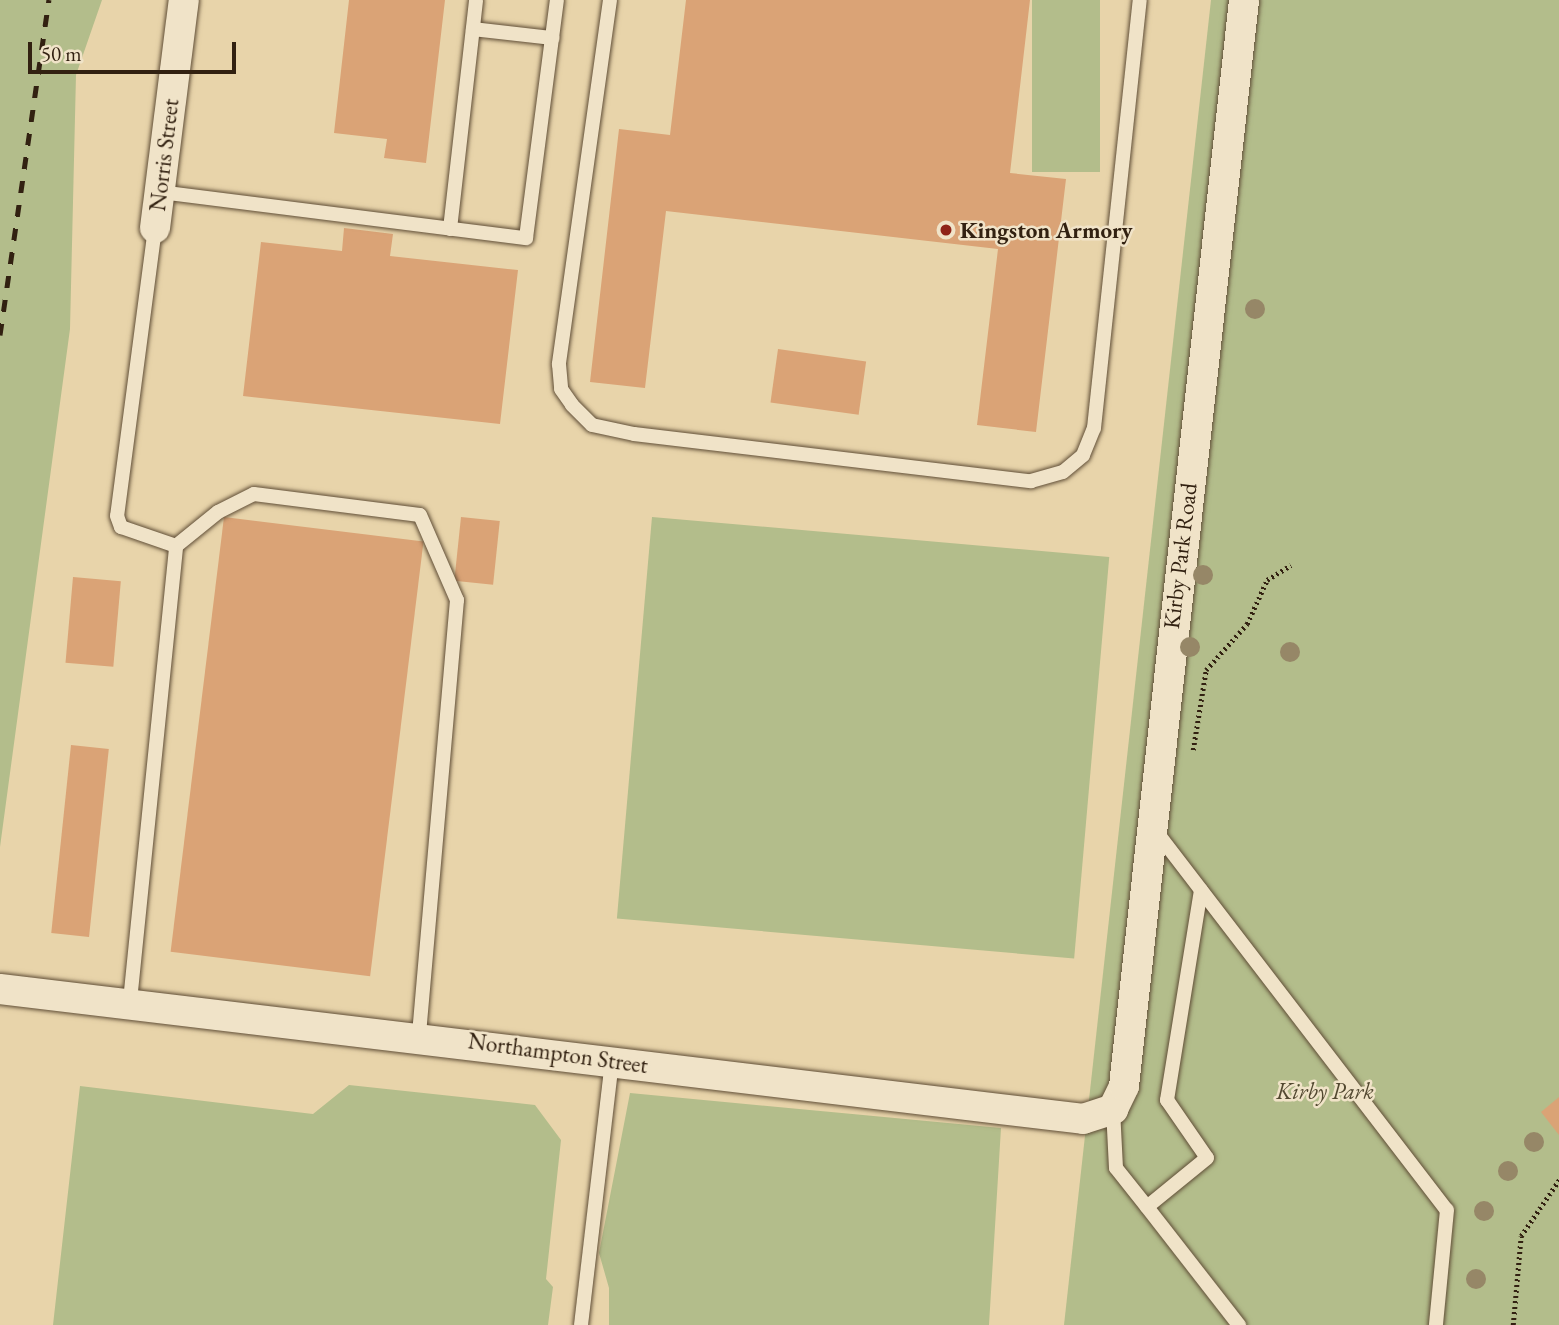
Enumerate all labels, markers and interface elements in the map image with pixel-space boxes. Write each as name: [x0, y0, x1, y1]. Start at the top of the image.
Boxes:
scale bar: [32, 28, 240, 72]
text: 50 m: [41, 40, 82, 67]
street label: Norris Street: [143, 97, 185, 213]
place label: Kingston Armory: [960, 216, 1133, 244]
marker: Kingston Armory: [938, 222, 954, 238]
street label: Kirby Park Road: [1157, 481, 1203, 631]
street label: Northampton Street: [466, 1027, 650, 1079]
park label: Kirby Park: [1276, 1077, 1374, 1105]

